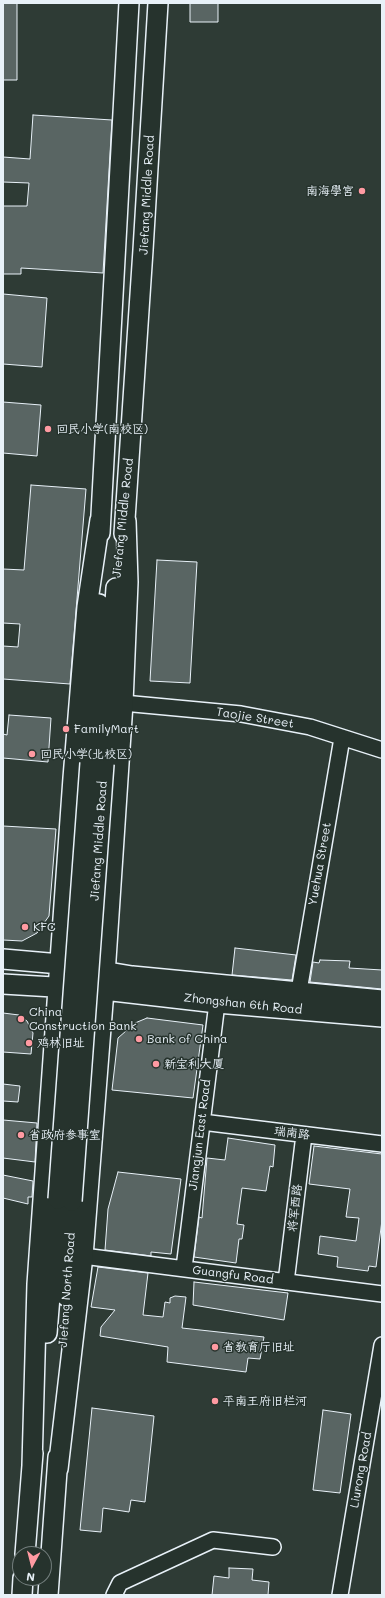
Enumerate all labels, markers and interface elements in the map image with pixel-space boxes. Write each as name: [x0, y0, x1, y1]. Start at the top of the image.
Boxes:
street label: Jiefang Middle Road: [137, 135, 157, 255]
place label: 南海學宮: [306, 184, 354, 198]
marker: 南海學宮: [357, 186, 367, 196]
place label: 回民小学(南校区): [56, 422, 148, 436]
marker: 回民小学(南校区): [43, 424, 53, 434]
street label: Jiefang Middle Road: [110, 458, 136, 578]
street label: Taojie Street: [215, 705, 295, 731]
place label: FamilyMart: [74, 722, 139, 736]
marker: FamilyMart: [61, 724, 71, 734]
place label: 回民小学(北校区): [40, 747, 132, 761]
marker: 回民小学(北校区): [27, 749, 37, 759]
street label: Jiefang Middle Road: [88, 781, 110, 901]
street label: Yuehua Street: [306, 821, 334, 907]
place label: KFC: [33, 920, 56, 934]
marker: KFC: [20, 922, 30, 932]
street label: Zhongshan 6th Road: [183, 991, 303, 1017]
place label: China Construction Bank: [29, 1005, 137, 1033]
marker: China Construction Bank: [16, 1014, 26, 1024]
place label: Bank of China: [147, 1032, 228, 1046]
marker: Bank of China: [134, 1034, 144, 1044]
place label: 鸡林旧址: [37, 1036, 85, 1050]
marker: 鸡林旧址: [24, 1038, 34, 1048]
place label: 新宝利大厦: [164, 1057, 224, 1071]
marker: 新宝利大厦: [151, 1059, 161, 1069]
street label: Jiangjun East Road: [186, 1079, 214, 1191]
street label: 瑞南路: [273, 1124, 311, 1142]
place label: 省政府参事室: [29, 1128, 101, 1142]
marker: 省政府参事室: [16, 1130, 26, 1140]
street label: 将军西路: [285, 1183, 305, 1233]
street label: Jiefang North Road: [56, 1232, 78, 1348]
street label: Guangfu Road: [192, 1263, 274, 1287]
place label: 省教育厅旧址: [223, 1340, 295, 1354]
marker: 省教育厅旧址: [210, 1342, 220, 1352]
place label: 平南王府旧栏河: [223, 1394, 307, 1408]
marker: 平南王府旧栏河: [210, 1396, 220, 1406]
street label: Liurong Road: [347, 1431, 375, 1509]
north arrow: [12, 1546, 52, 1586]
text: N: [26, 1569, 36, 1585]

